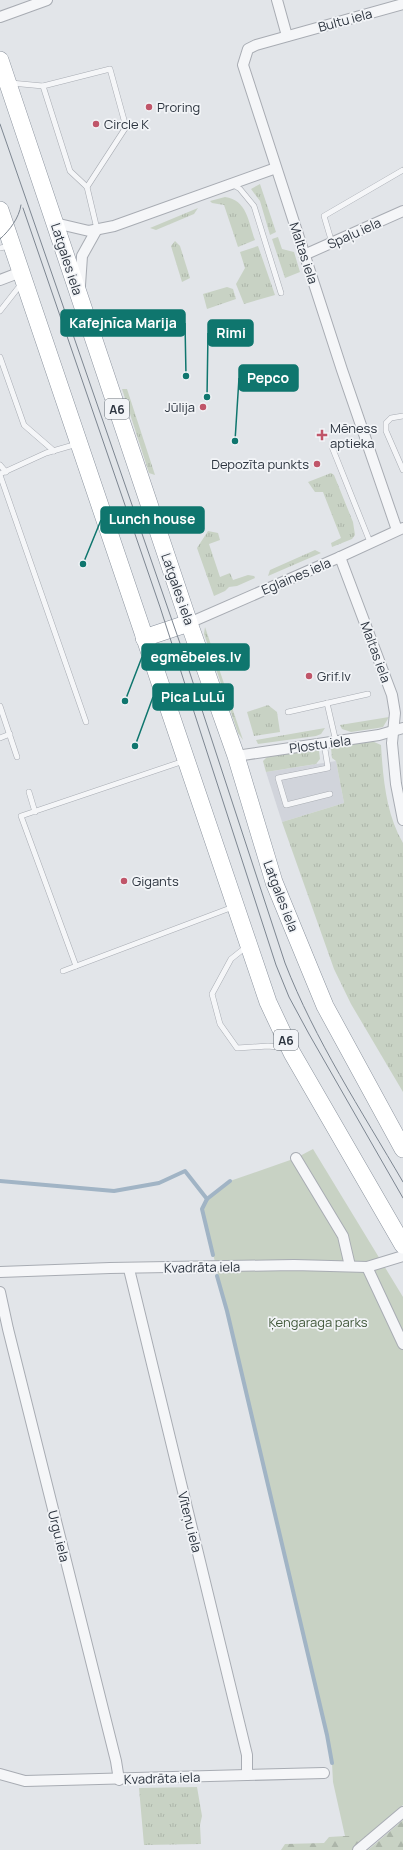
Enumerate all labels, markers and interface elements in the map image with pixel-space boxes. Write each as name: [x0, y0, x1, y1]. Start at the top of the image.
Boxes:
street label: Bultu iela: [316, 4, 374, 36]
place label: Proring: [157, 98, 200, 116]
marker: Proring: [144, 102, 154, 112]
place label: Circle K: [104, 115, 149, 133]
marker: Circle K: [91, 119, 101, 129]
street label: Spaļu iela: [324, 213, 384, 253]
street label: Maltas iela: [286, 220, 322, 286]
street label: Latgales iela: [47, 221, 87, 297]
callout: Kafejnīca Marija: [61, 310, 185, 336]
text: Kafejnīca Marija: [69, 313, 177, 332]
callout: Rimi: [208, 320, 253, 346]
text: Rimi: [216, 323, 246, 342]
callout: Pepco: [239, 365, 298, 391]
text: Pepco: [247, 368, 289, 387]
place label: Jūlija: [165, 398, 195, 416]
road number: A6: [105, 399, 129, 419]
marker: Jūlija: [198, 402, 208, 412]
place label: Mēness aptieka: [330, 419, 377, 452]
marker: Mēness aptieka: [317, 430, 327, 440]
place label: Depozīta punkts: [211, 455, 309, 473]
marker: Depozīta punkts: [312, 459, 322, 469]
callout: Lunch house: [101, 507, 204, 533]
text: Lunch house: [109, 509, 195, 528]
street label: Latgales iela: [157, 551, 199, 627]
street label: Eglaines iela: [258, 553, 334, 599]
street label: Maltas iela: [357, 619, 395, 685]
callout: egmēbeles.lv: [142, 644, 249, 670]
text: egmēbeles.lv: [151, 647, 242, 666]
place label: Grif.lv: [317, 667, 351, 685]
marker: Grif.lv: [304, 671, 314, 681]
callout: Pica LuLū: [153, 684, 233, 710]
text: Pica LuLū: [161, 687, 225, 706]
street label: Plostu iela: [288, 731, 352, 757]
street label: Latgales iela: [259, 858, 303, 934]
place label: Gigants: [132, 872, 179, 890]
marker: Gigants: [119, 876, 129, 886]
road number: A6: [274, 1030, 298, 1050]
street label: Kvadrāta iela: [164, 1257, 240, 1277]
park label: Ķengaraga parks: [268, 1313, 368, 1331]
street label: Vīteņu iela: [174, 1490, 206, 1554]
street label: Urgu iela: [44, 1508, 74, 1564]
street label: Kvadrāta iela: [123, 1768, 201, 1788]

